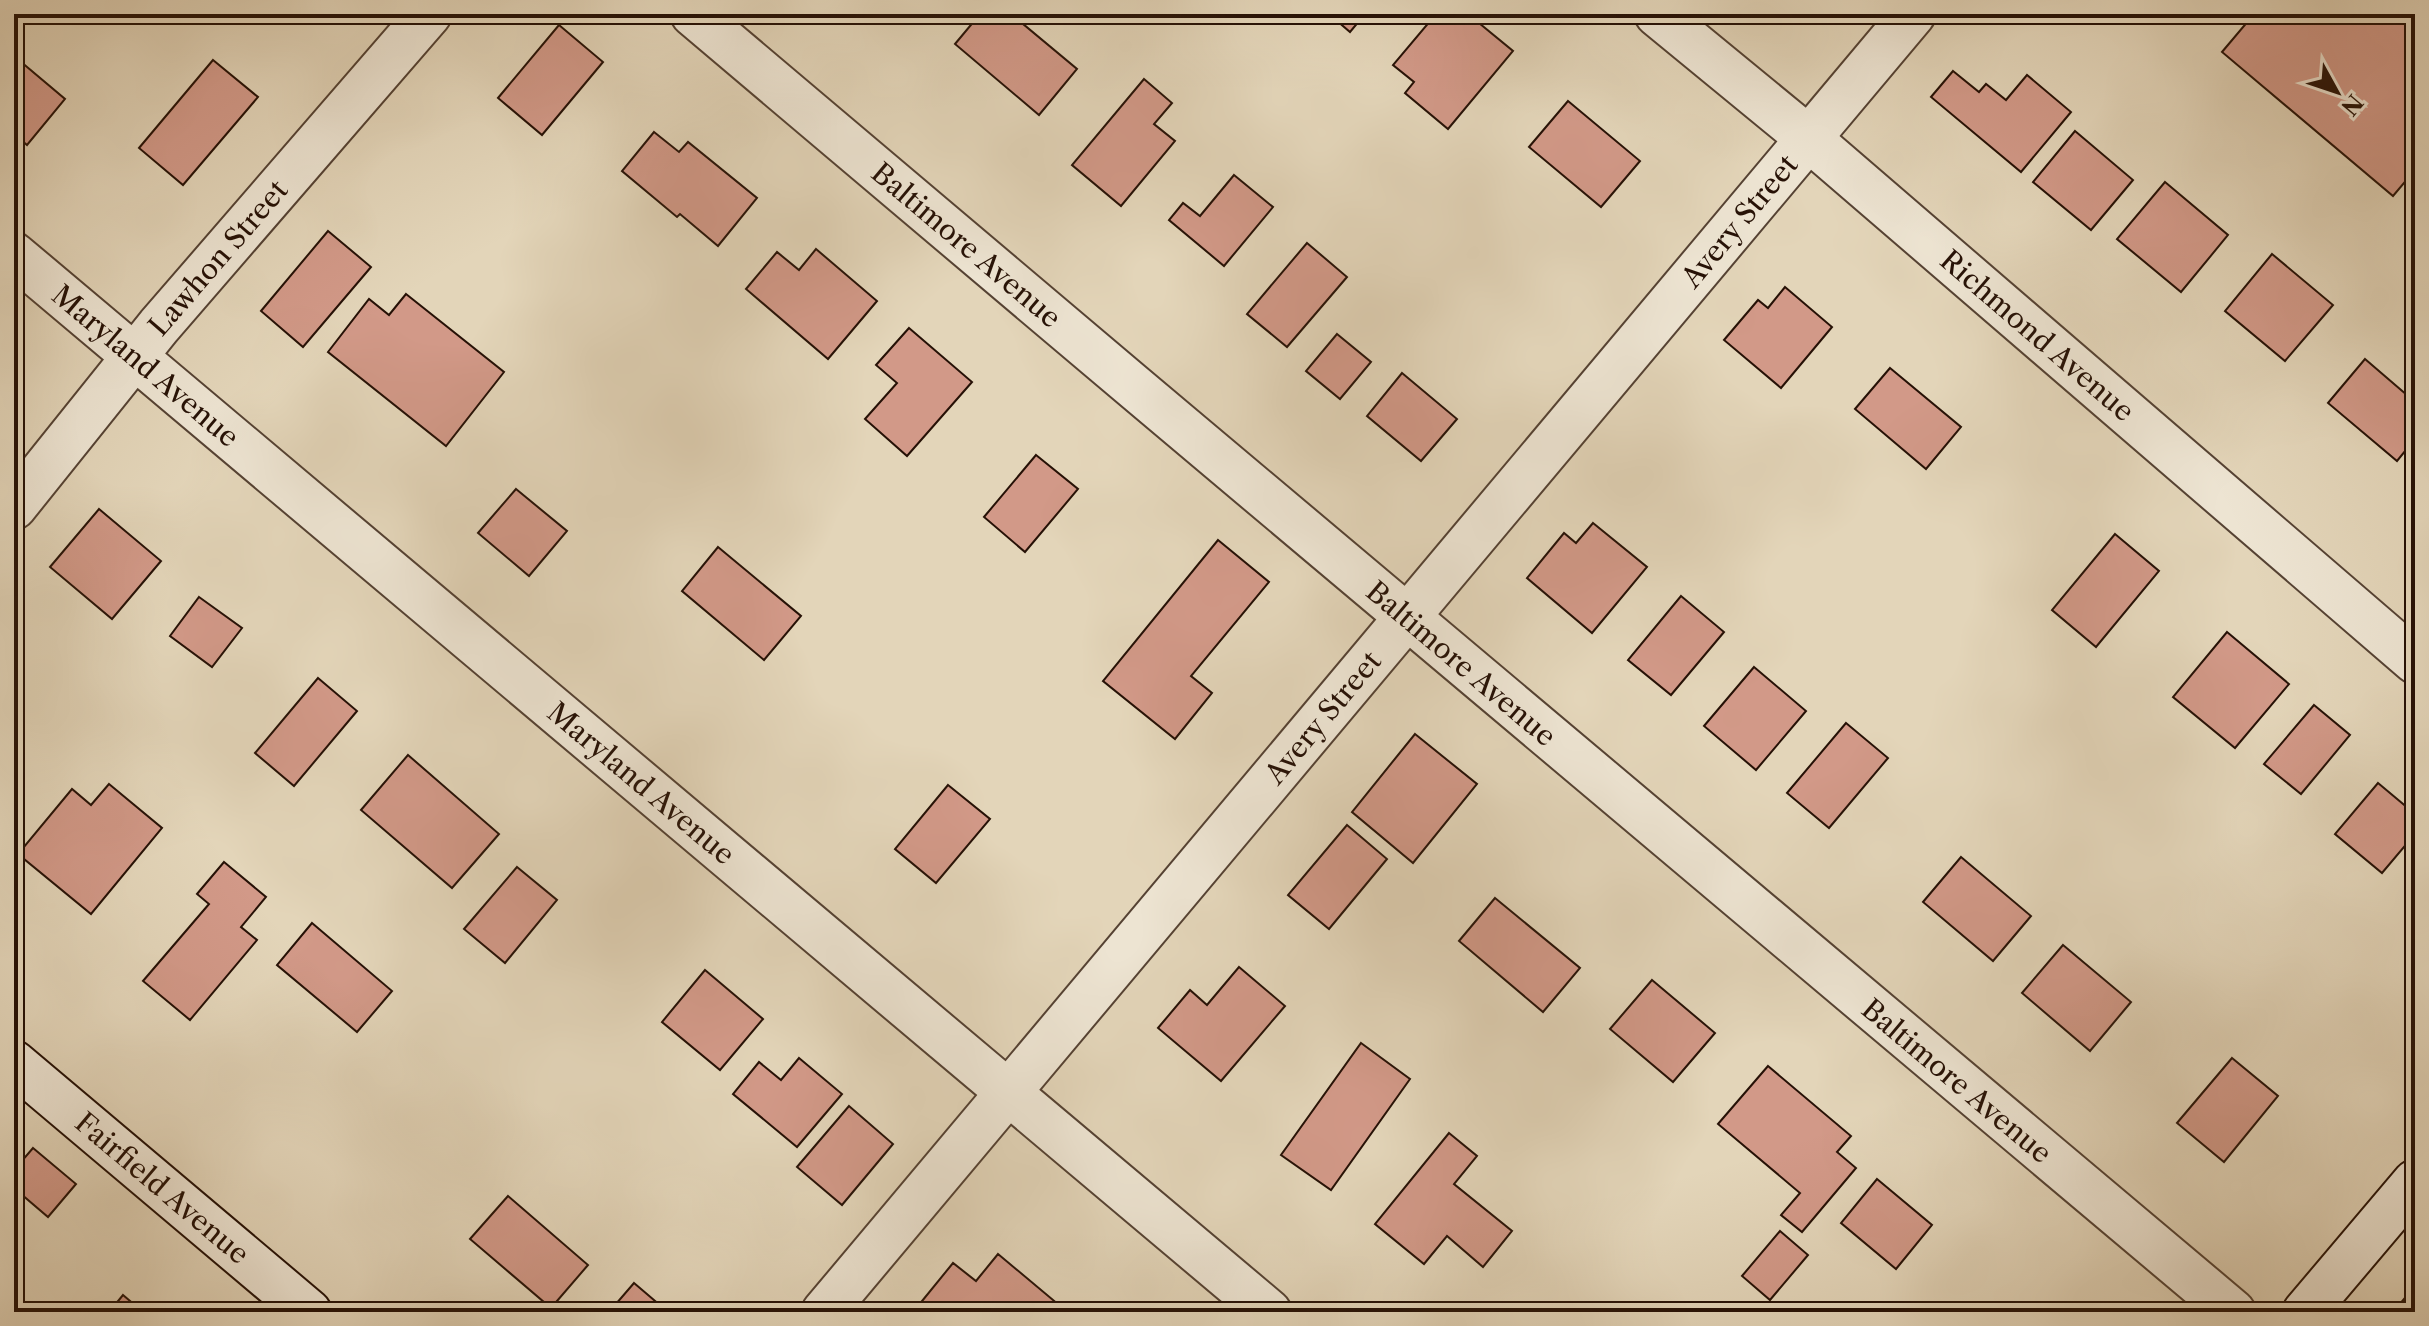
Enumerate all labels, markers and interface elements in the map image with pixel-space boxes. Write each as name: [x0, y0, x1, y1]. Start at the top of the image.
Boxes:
north arrow: [2297, 52, 2377, 132]
text: N: [2335, 89, 2368, 121]
street label: Avery Street: [1673, 148, 1805, 295]
street label: Baltimore Avenue: [865, 155, 1068, 335]
street label: Lawhon Street: [141, 173, 295, 343]
street label: Richmond Avenue: [1933, 243, 2141, 428]
street label: Maryland Avenue: [45, 278, 246, 454]
street label: Baltimore Avenue: [1360, 574, 1563, 753]
street label: Avery Street: [1257, 644, 1388, 791]
street label: Maryland Avenue: [541, 695, 742, 872]
street label: Baltimore Avenue: [1855, 992, 2059, 1170]
street label: Fairfield Avenue: [68, 1105, 256, 1271]

